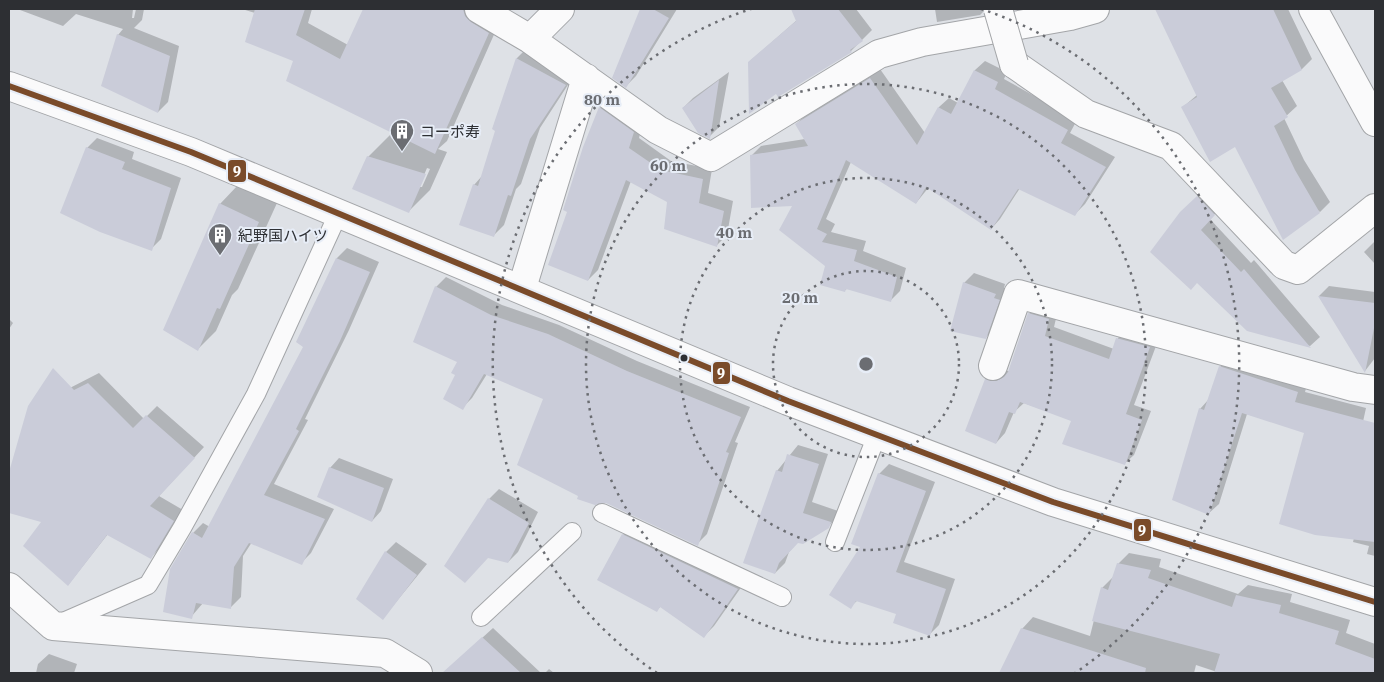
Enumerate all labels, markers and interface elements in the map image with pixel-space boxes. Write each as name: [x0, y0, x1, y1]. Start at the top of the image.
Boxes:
text: 80 m: [584, 90, 620, 109]
building icon: コーポ寿: [389, 118, 415, 152]
place label: コーポ寿: [420, 122, 480, 141]
text: 60 m: [650, 156, 686, 175]
line badge: 9: [227, 159, 247, 183]
text: 9: [233, 162, 241, 180]
building icon: 紀野国ハイツ: [207, 222, 233, 256]
text: 40 m: [716, 223, 752, 242]
place label: 紀野国ハイツ: [238, 226, 328, 245]
text: 20 m: [782, 288, 818, 307]
unlabelled marker: [679, 353, 689, 363]
centre of rings: [857, 355, 875, 373]
line badge: 9: [712, 361, 731, 385]
text: 9: [717, 364, 725, 382]
line badge: 9: [1133, 518, 1152, 542]
text: 9: [1138, 521, 1146, 539]

